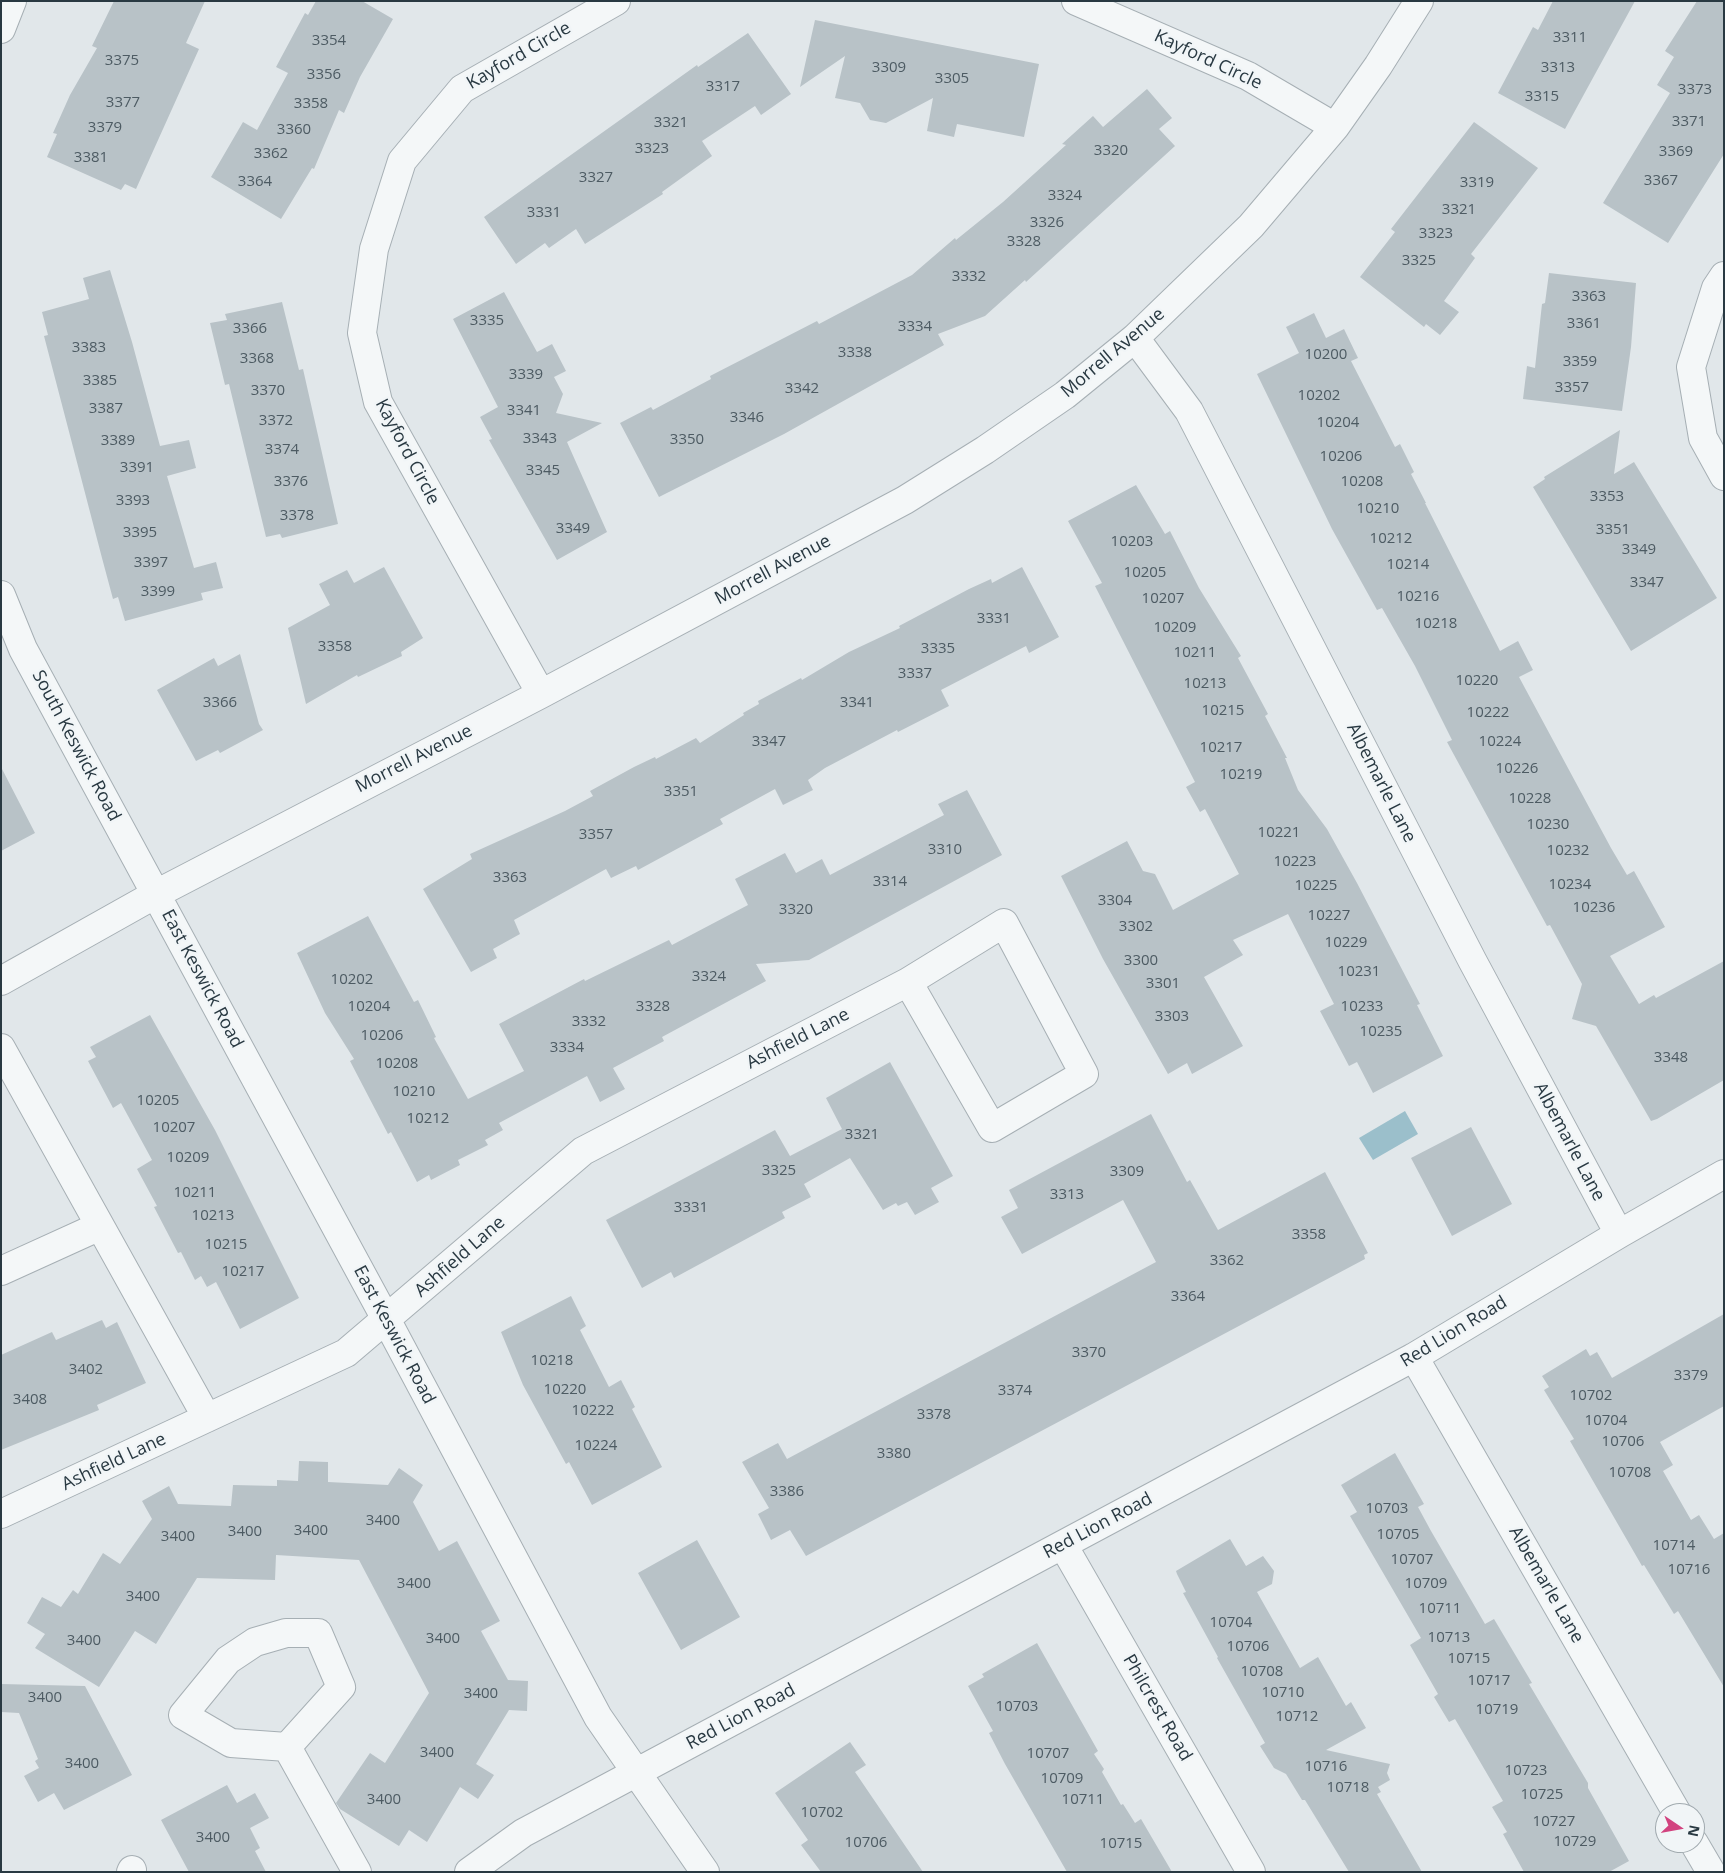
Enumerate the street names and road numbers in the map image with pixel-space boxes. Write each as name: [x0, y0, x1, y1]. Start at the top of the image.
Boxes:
street label: Kayford Circle: [463, 18, 575, 94]
street label: Kayford Circle: [1151, 26, 1265, 94]
street label: Morrell Avenue: [1057, 304, 1169, 402]
street label: Kayford Circle: [370, 396, 444, 508]
street label: Morrell Avenue: [711, 530, 835, 610]
street label: South Keswick Road: [27, 667, 125, 825]
street label: Morrell Avenue: [352, 720, 476, 798]
street label: Albemarle Lane: [1342, 720, 1420, 846]
street label: East Keswick Road: [156, 906, 248, 1052]
street label: Ashfield Lane: [743, 1004, 853, 1074]
street label: Albemarle Lane: [1529, 1079, 1609, 1205]
street label: Ashfield Lane: [410, 1212, 510, 1302]
street label: East Keswick Road: [348, 1262, 440, 1408]
street label: Red Lion Road: [1397, 1292, 1511, 1372]
street label: Ashfield Lane: [58, 1428, 170, 1496]
street label: Red Lion Road: [1040, 1488, 1156, 1564]
street label: Albemarle Lane: [1504, 1523, 1588, 1647]
street label: Philcrest Road: [1118, 1651, 1196, 1765]
street label: Red Lion Road: [683, 1679, 799, 1755]

